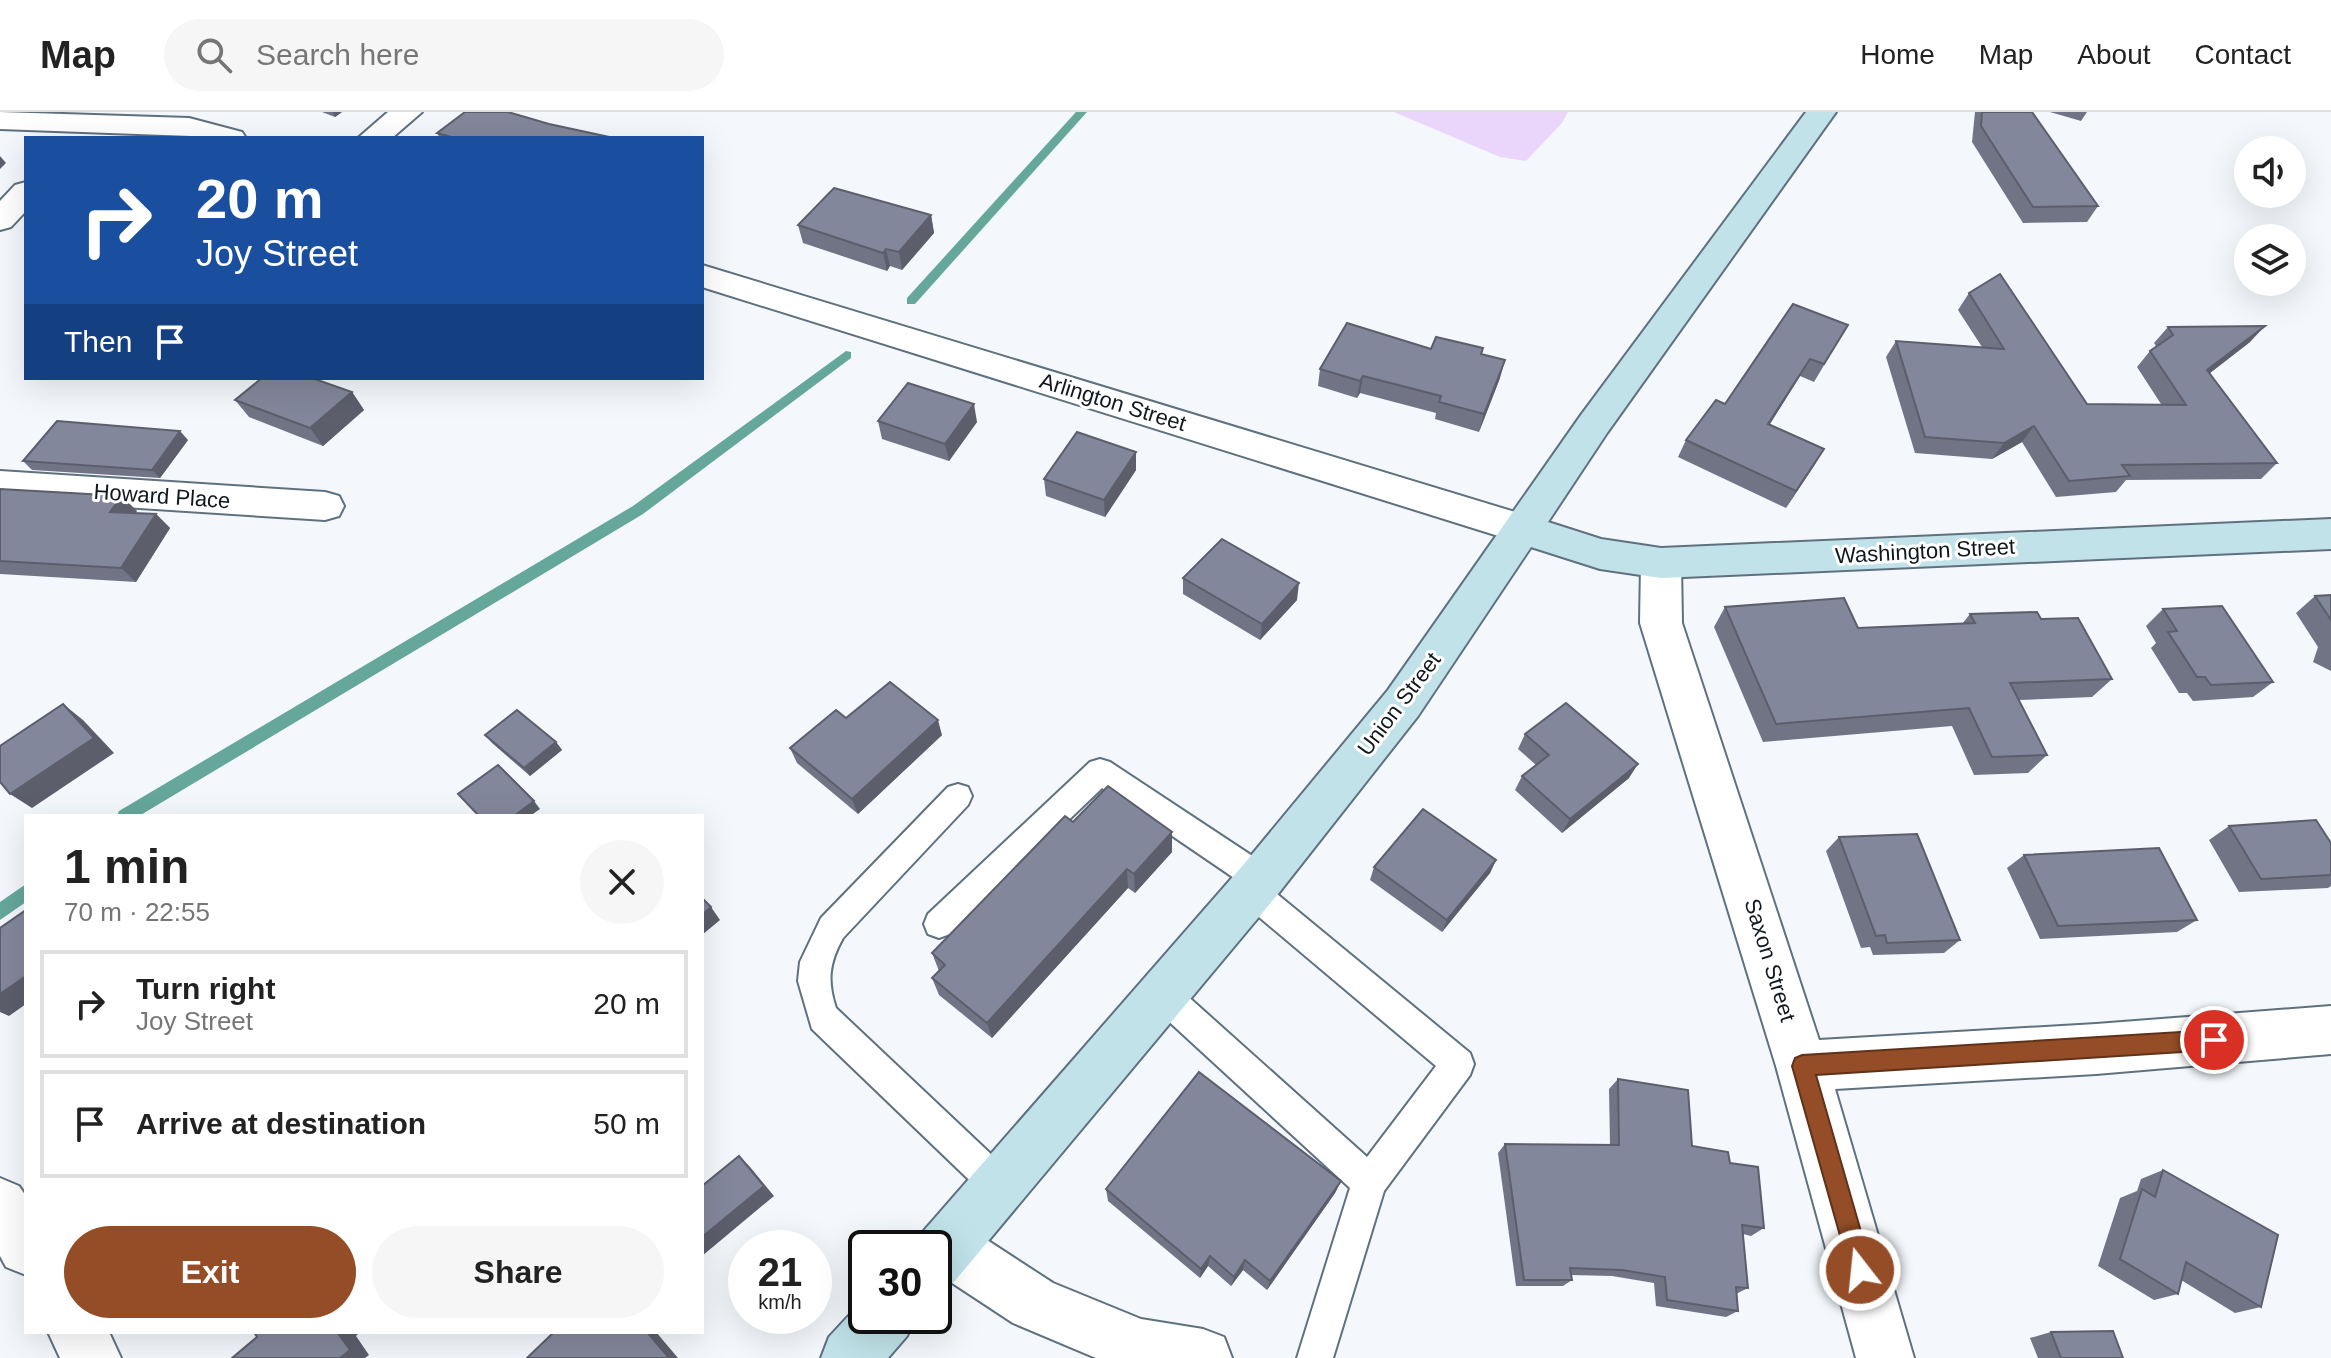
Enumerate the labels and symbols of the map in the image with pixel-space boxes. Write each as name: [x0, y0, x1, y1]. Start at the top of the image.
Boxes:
street label: Arlington Street: [1037, 368, 1189, 436]
street label: Howard Place: [93, 479, 231, 513]
street label: Washington Street: [1834, 534, 2016, 568]
street label: Union Street: [1352, 648, 1446, 760]
street label: Saxon Street: [1739, 896, 1801, 1024]
pin: [2180, 1006, 2248, 1074]
position arrow: [1818, 1228, 1902, 1312]
speed limit sign: 30: [848, 1230, 952, 1334]

